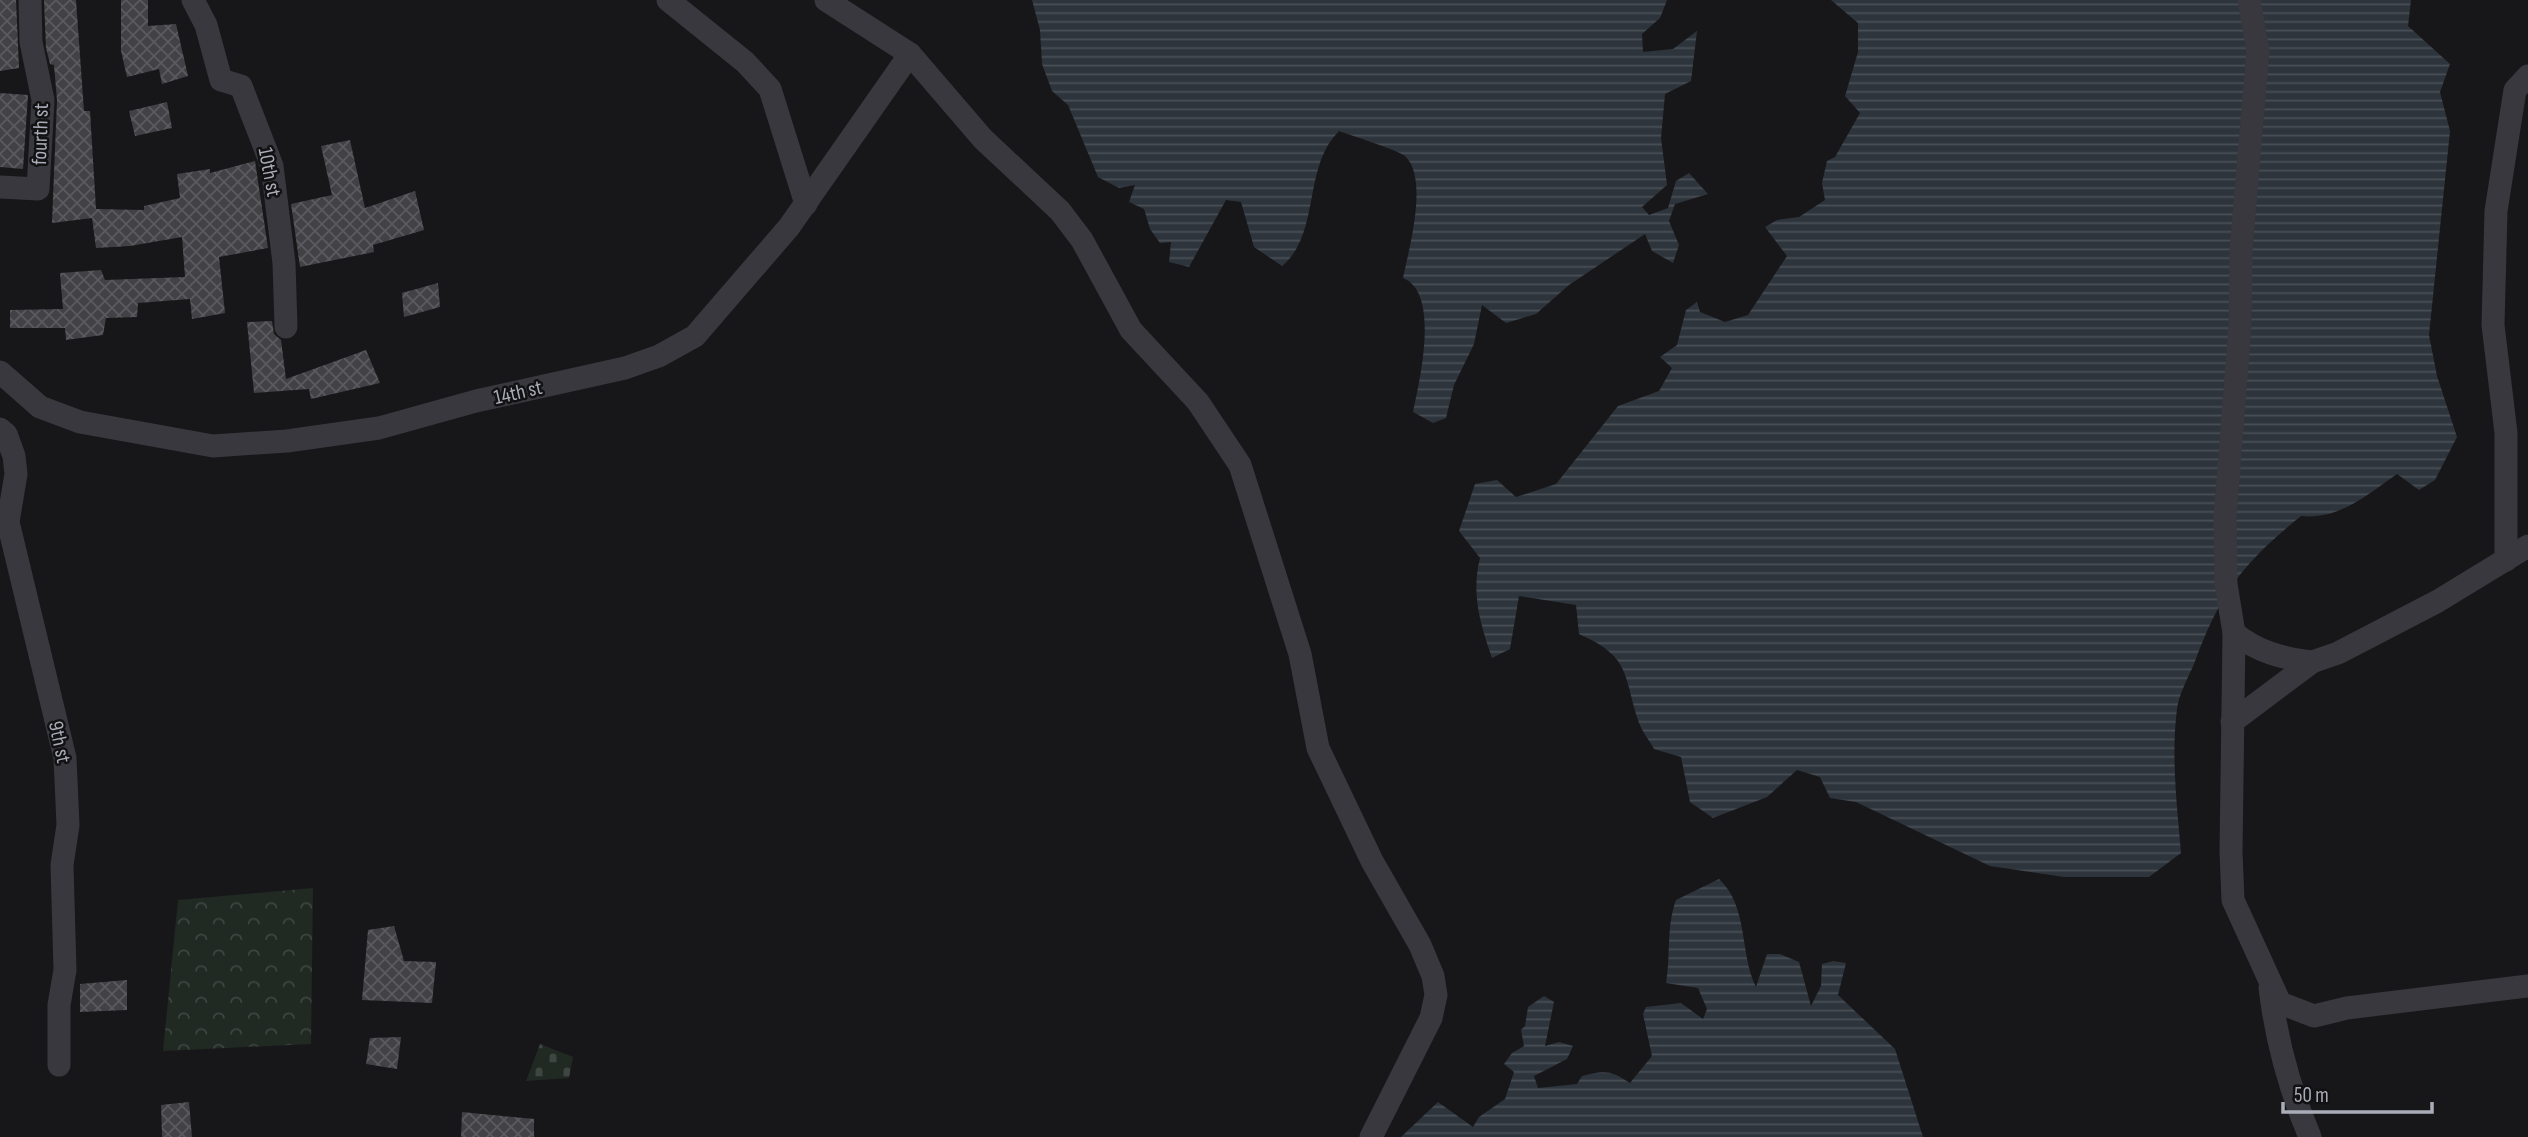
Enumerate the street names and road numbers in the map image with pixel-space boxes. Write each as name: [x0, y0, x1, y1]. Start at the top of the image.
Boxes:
street label: fourth st: [27, 103, 54, 165]
street label: 10th st: [253, 145, 286, 199]
street label: 14th st: [492, 375, 545, 410]
street label: 9th st: [43, 719, 76, 765]

